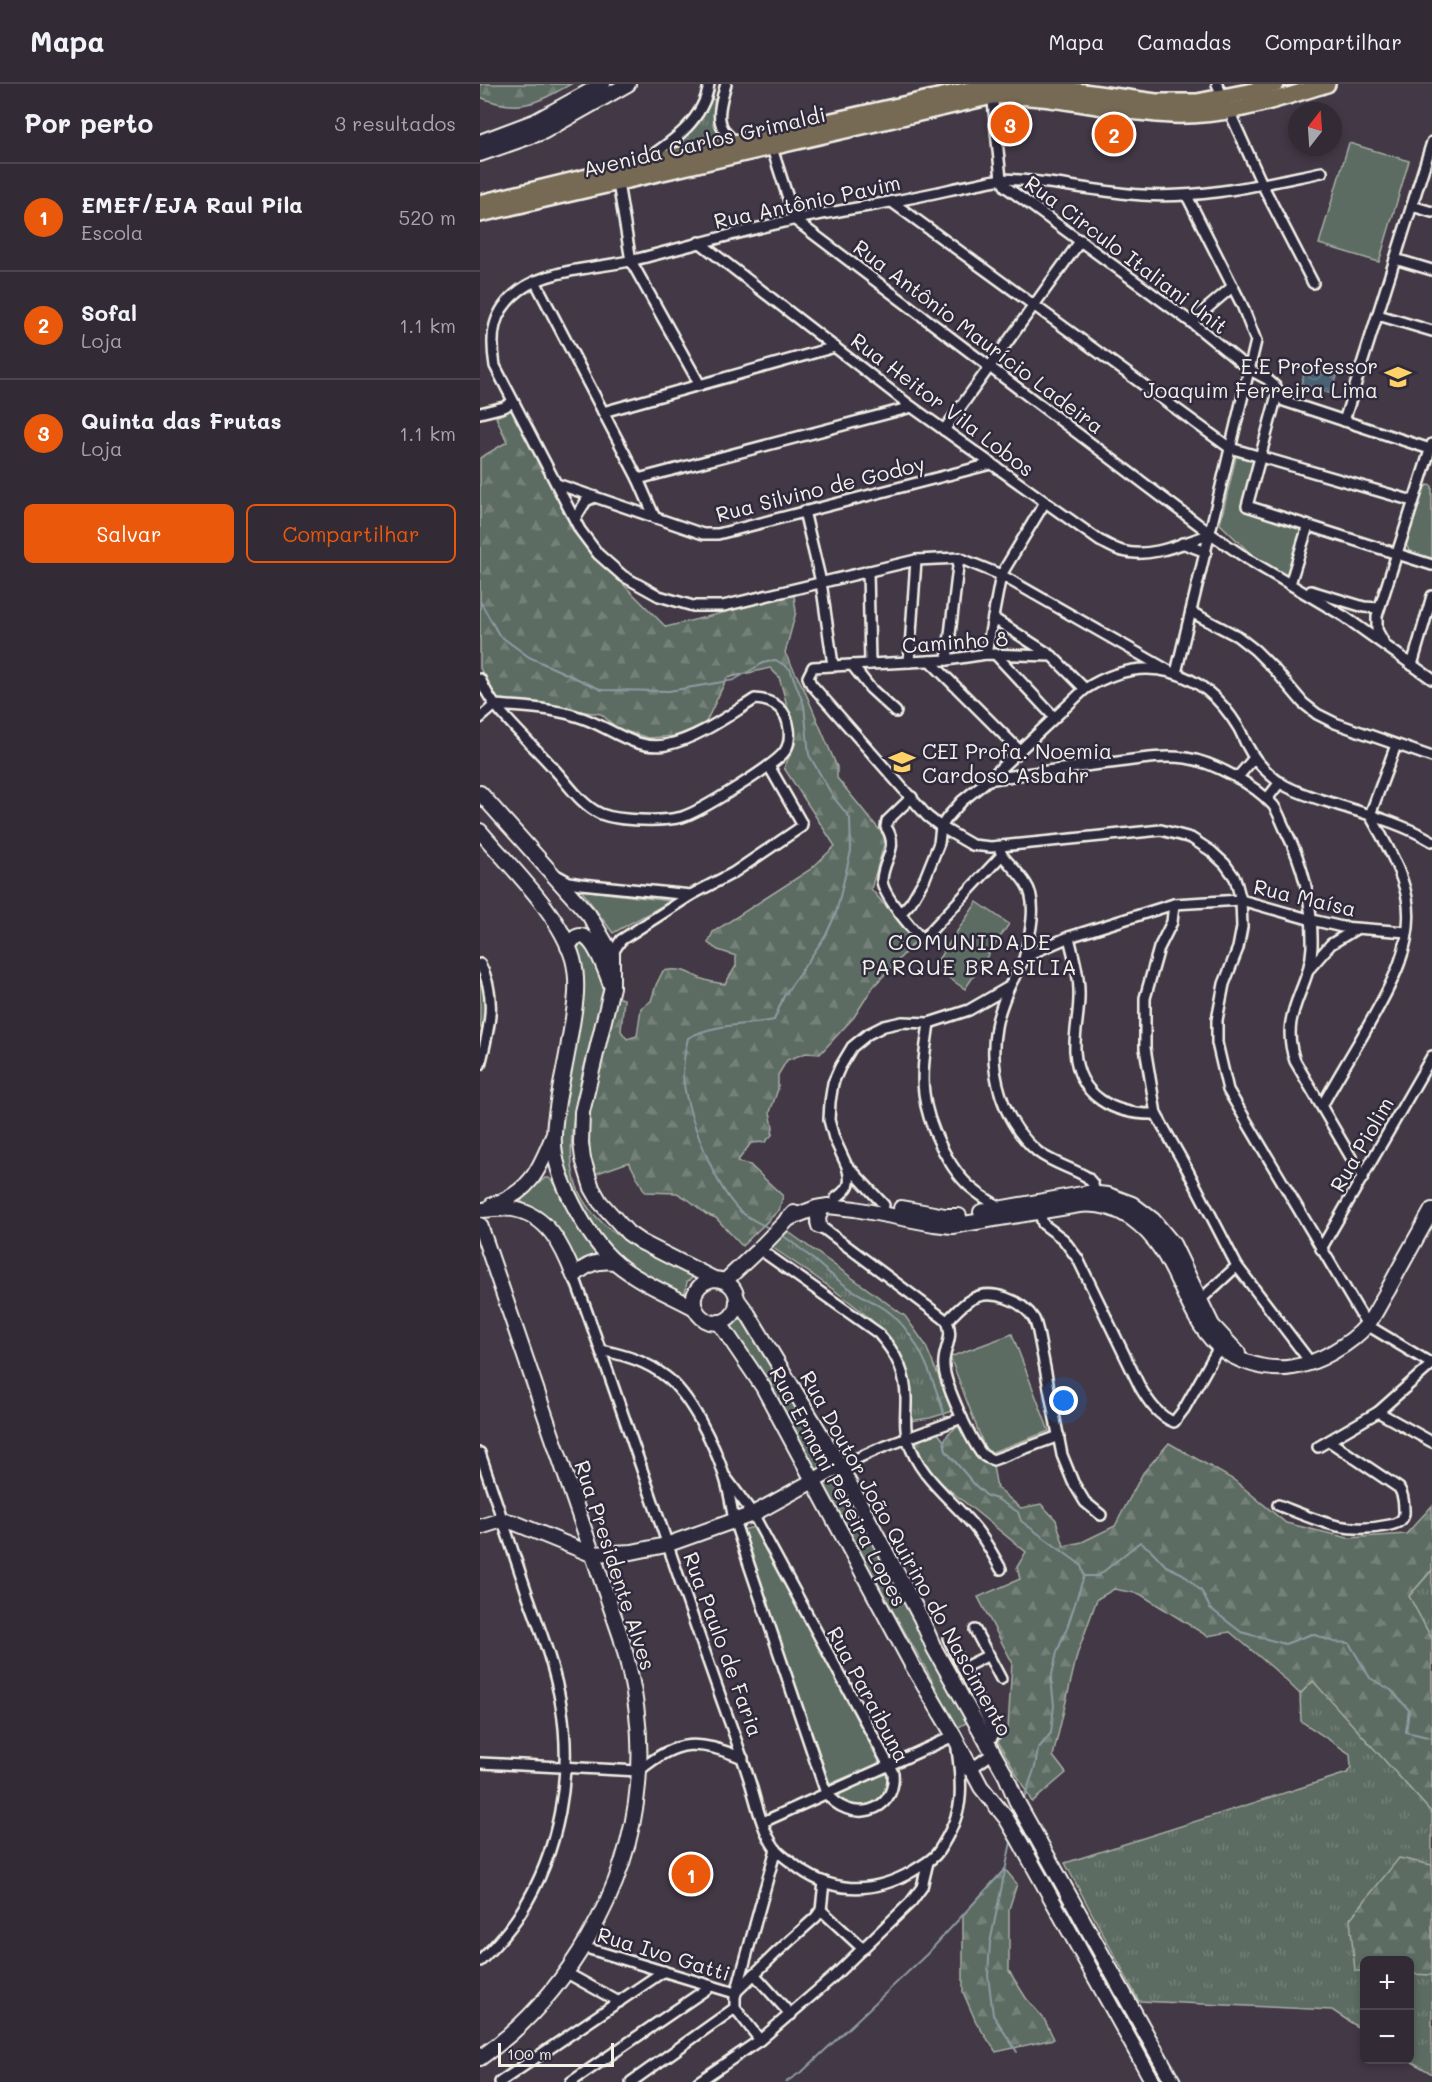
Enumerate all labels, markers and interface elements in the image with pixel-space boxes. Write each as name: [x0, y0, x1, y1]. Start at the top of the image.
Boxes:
text: Mapa: [30, 23, 105, 59]
text: Mapa: [1048, 28, 1104, 55]
text: Camadas: [1137, 28, 1232, 55]
text: Compartilhar: [1265, 28, 1402, 55]
street label: Avenida Carlos Grimaldi: [580, 100, 828, 182]
pin: 3: [990, 102, 1030, 147]
north arrow: [1288, 102, 1342, 156]
text: Por perto: [24, 106, 153, 140]
text: 3 resultados: [334, 110, 456, 136]
pin: 2: [1094, 112, 1134, 156]
street label: Rua Antônio Pavim: [711, 168, 903, 234]
street label: Rua Circulo Italiani Unit: [1020, 169, 1234, 339]
text: EMEF/EJA Raul Pila: [81, 190, 303, 219]
text: 1: [39, 204, 48, 230]
text: 520 m: [399, 204, 456, 230]
text: Escola: [81, 219, 143, 245]
street label: Rua Antônio Maurício Ladeira: [848, 233, 1110, 439]
text: Sofal: [81, 298, 137, 327]
text: 2: [38, 312, 49, 338]
text: 1.1 km: [399, 312, 456, 338]
street label: Rua Heitor Vila Lobos: [846, 326, 1040, 482]
text: Loja: [81, 327, 123, 353]
place label: E.E Professor Joaquim Ferreira Lima: [1143, 352, 1378, 403]
school or university icon: E.E Professor Joaquim Ferreira Lima: [1383, 362, 1413, 392]
text: Quinta das Frutas: [81, 406, 282, 435]
text: 3: [38, 420, 50, 446]
text: 1.1 km: [399, 420, 456, 446]
text: Loja: [81, 435, 123, 461]
street label: Rua Silvino de Godoy: [713, 449, 927, 527]
button: Salvar: [24, 504, 234, 563]
button: Compartilhar: [246, 504, 456, 563]
street label: Caminho 8: [901, 624, 1009, 658]
place label: CEI Profa. Noemia Cardoso Asbahr: [922, 737, 1112, 788]
school or university icon: CEI Profa. Noemia Cardoso Asbahr: [887, 747, 917, 777]
street label: Rua Maísa: [1251, 872, 1359, 922]
district label: COMUNIDADE PARQUE BRASILIA: [862, 927, 1078, 981]
street label: Rua Piolim: [1323, 1092, 1399, 1196]
street label: Rua Ermani Pereira Lopes: [764, 1361, 914, 1611]
street label: Rua Doutor João Quirino do Nascimento: [795, 1366, 1019, 1740]
your location: [1049, 1386, 1078, 1415]
street label: Rua Presidente Alves: [569, 1457, 663, 1673]
street label: Rua Paulo de Faria: [678, 1548, 770, 1740]
street label: Rua Paraibuna: [822, 1621, 916, 1767]
pin: 1: [672, 1852, 710, 1896]
street label: Rua Ivo Gatti: [594, 1920, 734, 1986]
map controls: [1360, 1956, 1414, 2064]
button: +: [1360, 1956, 1414, 2010]
button: −: [1360, 2010, 1414, 2064]
scale bar: [498, 2040, 614, 2068]
text: 100 m: [507, 2043, 552, 2064]

